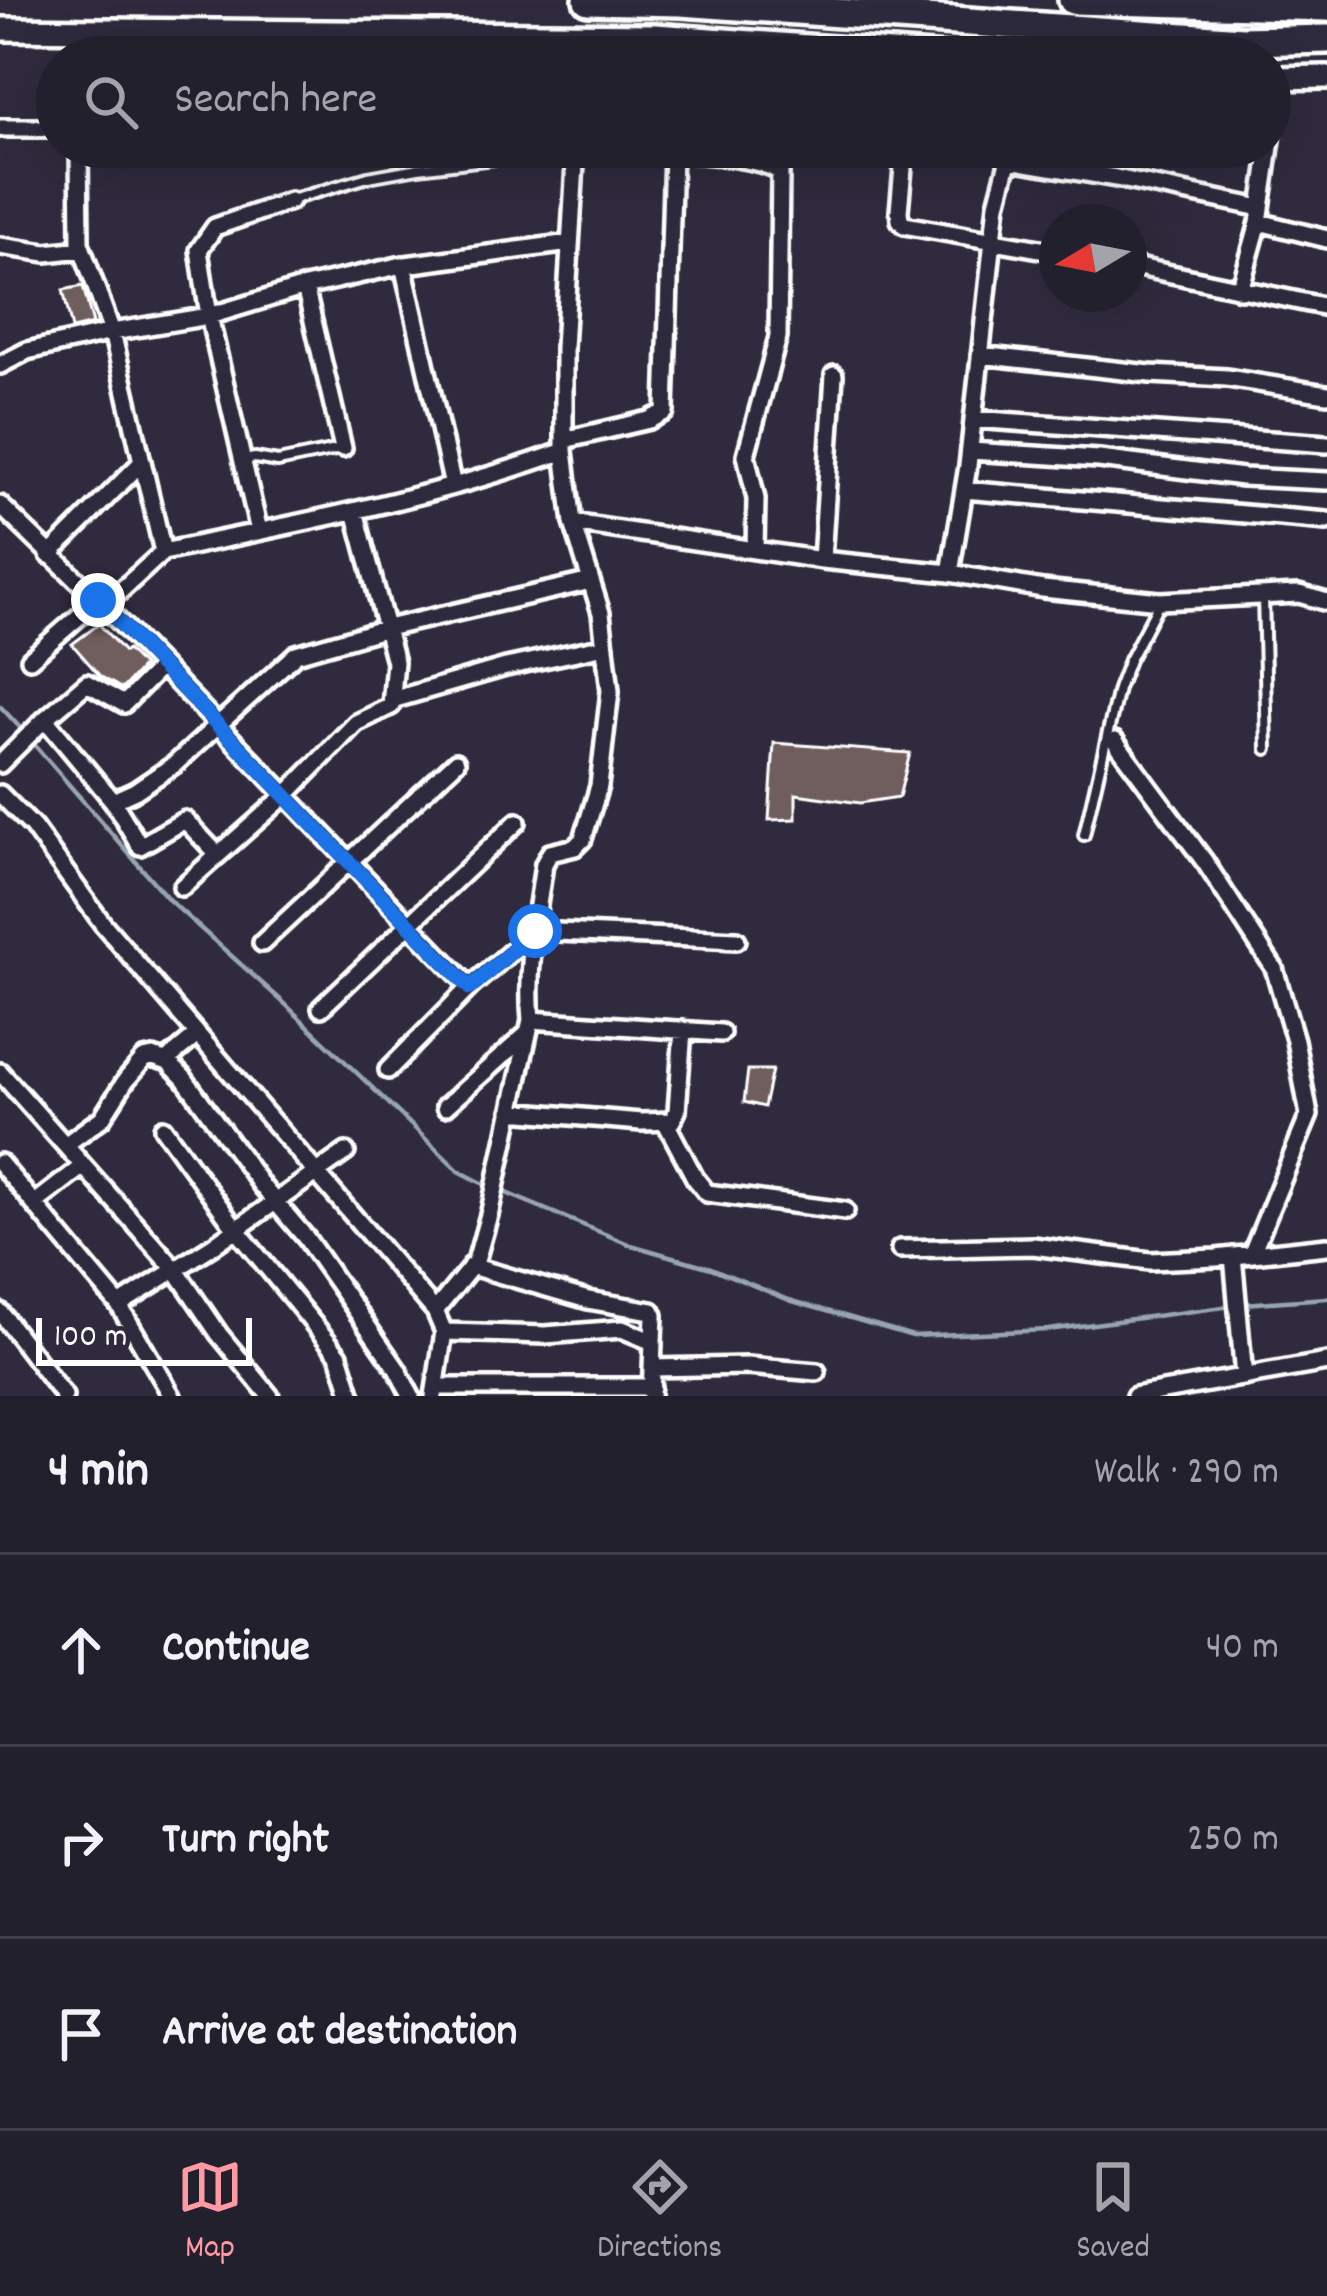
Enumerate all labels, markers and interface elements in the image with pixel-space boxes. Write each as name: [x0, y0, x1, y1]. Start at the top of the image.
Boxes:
search box: [36, 36, 1291, 168]
icon: search: [78, 69, 144, 135]
text: Search here: [174, 70, 377, 134]
north arrow: [1039, 204, 1147, 312]
route end: [71, 573, 125, 627]
route start: [508, 904, 562, 958]
scale bar: [36, 1312, 252, 1365]
text: 100 m: [54, 1315, 127, 1362]
text: 4 min: [48, 1438, 149, 1510]
text: Walk · 290 m: [1094, 1447, 1279, 1502]
icon: ahead: [48, 1617, 114, 1683]
text: Continue: [162, 1618, 310, 1682]
text: 40 m: [1206, 1622, 1279, 1677]
icon: right: [48, 1809, 114, 1875]
text: Turn right: [162, 1810, 329, 1874]
text: 250 m: [1187, 1814, 1279, 1869]
icon: arrive: [48, 2001, 114, 2067]
text: Arrive at destination: [162, 2002, 517, 2066]
tab: Map: [177, 2154, 243, 2273]
tab: Directions: [597, 2154, 722, 2273]
tab: Saved: [1076, 2154, 1150, 2273]

